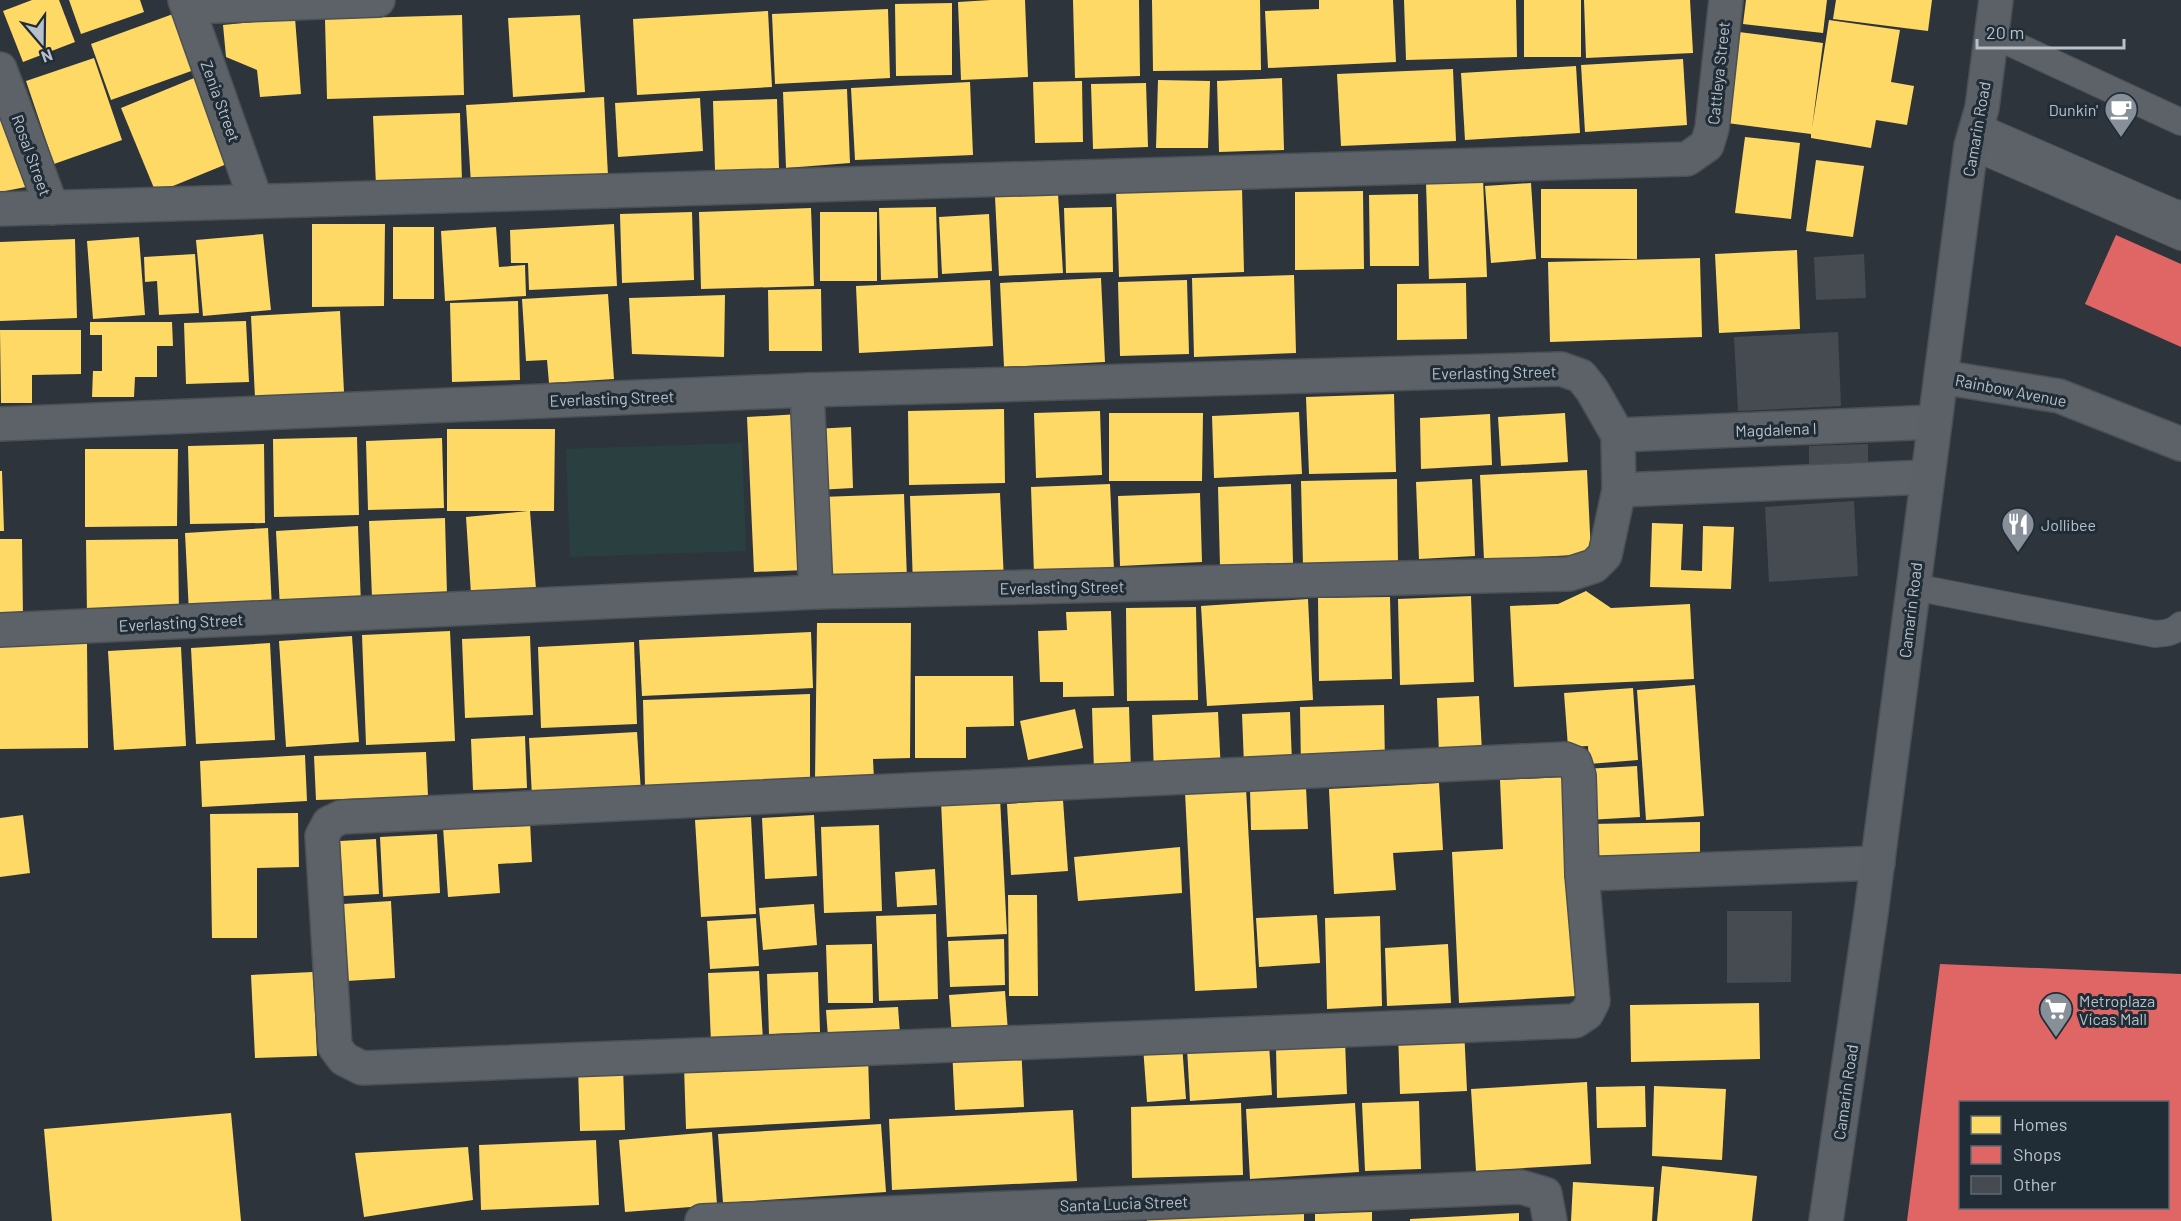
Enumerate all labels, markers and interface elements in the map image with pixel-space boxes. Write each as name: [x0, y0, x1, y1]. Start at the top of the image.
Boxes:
north arrow: [12, 12, 72, 72]
scale bar: [1977, 12, 2124, 50]
street label: Cattleya Street: [1703, 20, 1733, 126]
text: 20 m: [1986, 21, 2024, 43]
text: N: [39, 46, 56, 67]
street label: Zenia Street: [198, 58, 244, 144]
street label: Camarin Road: [1958, 80, 1994, 178]
cafe icon: Dunkin': [2103, 91, 2139, 138]
place label: Dunkin': [2049, 100, 2098, 119]
street label: Rosal Street: [9, 112, 55, 198]
street label: Everlasting Street: [1431, 361, 1557, 383]
street label: Rainbow Avenue: [1954, 370, 2068, 410]
street label: Everlasting Street: [549, 386, 675, 410]
street label: Magdalena I: [1735, 418, 1817, 440]
restaurant icon: Jollibee: [2000, 506, 2036, 553]
place label: Jollibee: [2041, 515, 2096, 534]
street label: Camarin Road: [1895, 561, 1925, 659]
street label: Everlasting Street: [999, 576, 1125, 598]
street label: Everlasting Street: [118, 609, 244, 635]
supermarket icon: Metroplaza Vicas Mall: [2038, 991, 2074, 1038]
place label: Metroplaza Vicas Mall: [2079, 991, 2155, 1028]
street label: Camarin Road: [1829, 1043, 1861, 1141]
legend: [1959, 1101, 2169, 1209]
text: Homes: [2013, 1113, 2067, 1135]
text: Shops: [2013, 1143, 2062, 1165]
text: Other: [2013, 1173, 2057, 1195]
street label: Santa Lucia Street: [1059, 1191, 1189, 1215]

